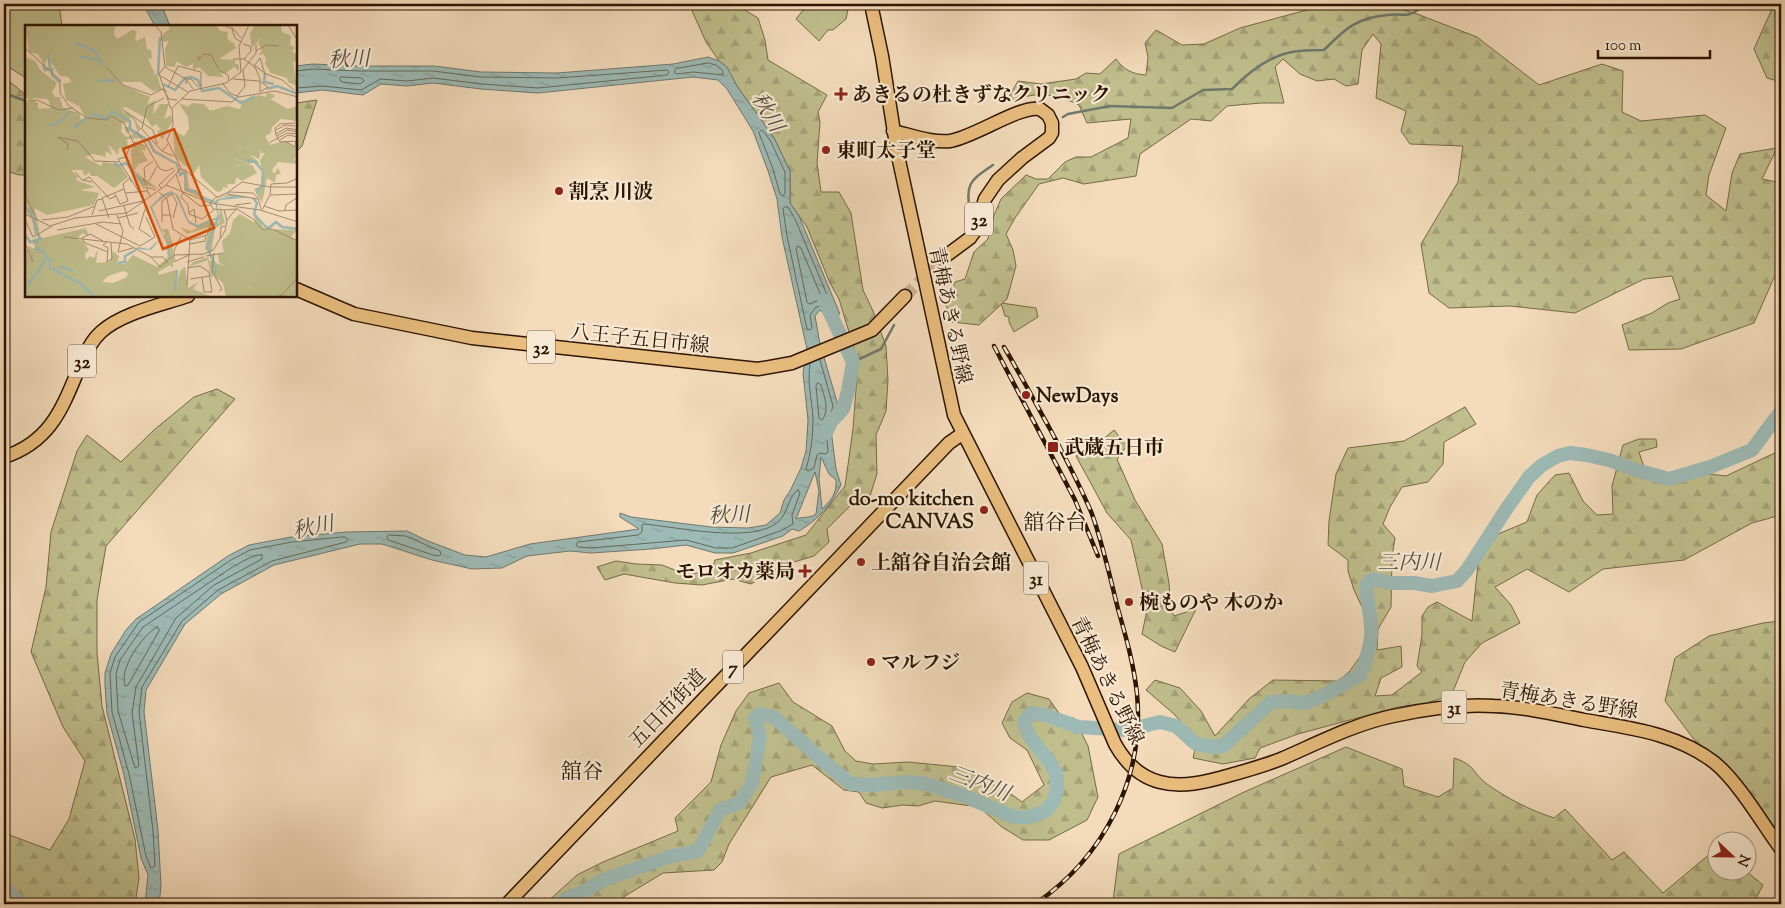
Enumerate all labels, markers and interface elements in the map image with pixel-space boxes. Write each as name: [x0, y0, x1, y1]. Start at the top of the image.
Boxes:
inset map: [25, 25, 298, 298]
scale bar: [1598, 28, 1710, 60]
text: 100 m: [1605, 36, 1642, 57]
water label: 秋川: [327, 45, 373, 77]
place label: あきるの杜きずなクリニック: [852, 82, 1111, 111]
water label: 秋川: [743, 87, 791, 140]
marker: あきるの杜きずなクリニック: [834, 87, 848, 101]
place label: 東町太子堂: [836, 138, 936, 167]
marker: 東町太子堂: [820, 144, 832, 156]
place label: 割烹 川波: [569, 179, 653, 208]
marker: 割烹 川波: [553, 185, 565, 197]
road number: 32: [965, 202, 993, 235]
street label: 青梅あきる野線: [920, 244, 977, 387]
street label: 八王子五日市線: [569, 319, 711, 362]
road number: 32: [527, 331, 555, 364]
road number: 32: [68, 344, 96, 378]
place label: NewDays: [1036, 383, 1118, 412]
marker: NewDays: [1020, 389, 1032, 401]
place label: 武蔵五日市: [1064, 435, 1164, 464]
marker: 武蔵五日市: [1046, 440, 1060, 454]
place label: do-mo kitchen CANVAS: [849, 486, 974, 538]
water label: 秋川: [707, 501, 753, 533]
marker: do-mo kitchen CANVAS: [978, 504, 990, 516]
district label: 舘谷台: [1024, 509, 1087, 539]
water label: 秋川: [290, 510, 339, 548]
water label: 三内川: [1378, 549, 1442, 579]
place label: 上舘谷自治会館: [871, 550, 1011, 579]
marker: 上舘谷自治会館: [855, 556, 867, 568]
place label: モロオカ薬局: [676, 559, 795, 588]
road number: 31: [1024, 562, 1048, 594]
marker: モロオカ薬局: [799, 565, 811, 577]
place label: 椀ものや 木のか: [1139, 590, 1283, 619]
marker: 椀ものや 木のか: [1123, 596, 1135, 608]
street label: 青梅あきる野線: [1062, 612, 1149, 750]
road number: 7: [723, 650, 743, 684]
place label: マルフジ: [881, 650, 960, 679]
marker: マルフジ: [865, 656, 877, 668]
street label: 五日市街道: [624, 664, 714, 756]
street label: 青梅あきる野線: [1497, 677, 1640, 728]
road number: 31: [1442, 690, 1466, 724]
district label: 舘谷: [561, 758, 603, 788]
water label: 三内川: [944, 760, 1016, 811]
north arrow: [1708, 830, 1758, 880]
text: N: [1731, 851, 1754, 869]

